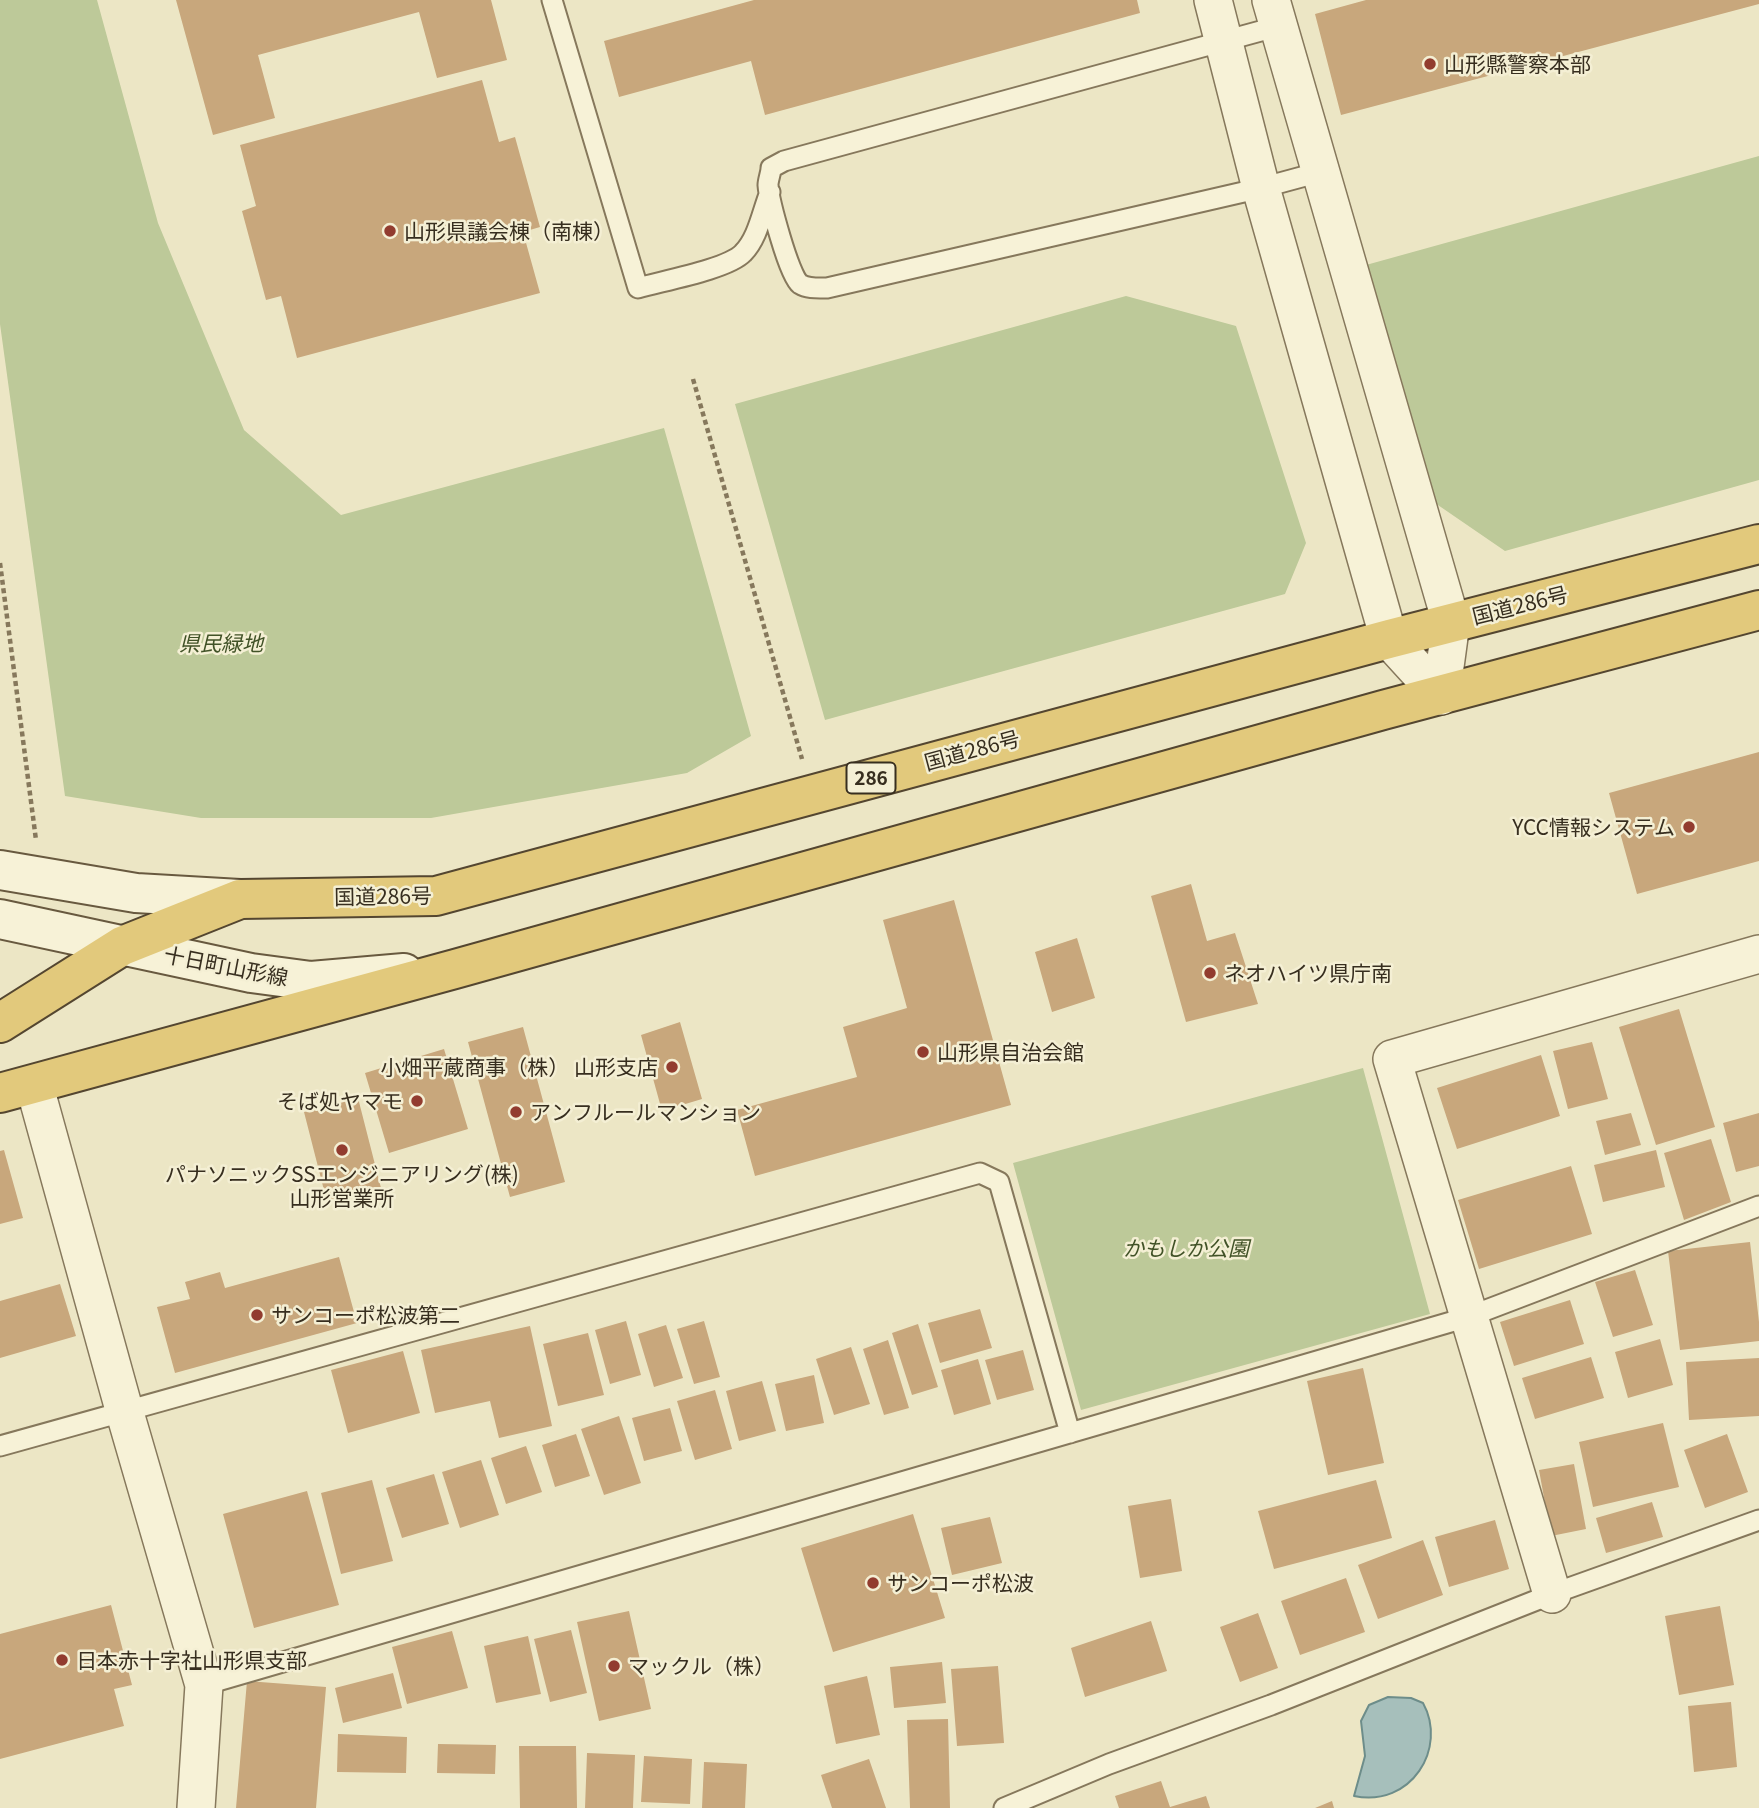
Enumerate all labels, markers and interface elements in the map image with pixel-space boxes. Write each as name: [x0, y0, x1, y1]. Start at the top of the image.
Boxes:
place label: 山形縣警察本部: [1444, 51, 1591, 77]
marker: 山形縣警察本部: [1422, 56, 1438, 72]
place label: 山形県議会棟（南棟）: [404, 218, 614, 244]
marker: 山形県議会棟（南棟）: [382, 223, 398, 239]
street label: 国道286号: [1469, 581, 1571, 629]
park label: 県民緑地: [179, 630, 263, 656]
street label: 国道286号: [921, 725, 1023, 775]
road number: 286: [846, 762, 896, 793]
place label: YCC情報システム: [1512, 814, 1675, 840]
marker: YCC情報システム: [1681, 819, 1697, 835]
street label: 国道286号: [334, 883, 432, 909]
street label: 十日町山形線: [162, 942, 290, 990]
place label: ネオハイツ県庁南: [1224, 960, 1392, 986]
marker: ネオハイツ県庁南: [1202, 965, 1218, 981]
place label: 山形県自治会館: [937, 1039, 1084, 1065]
marker: 山形県自治会館: [915, 1044, 931, 1060]
place label: 小畑平蔵商事（株） 山形支店: [380, 1054, 658, 1080]
marker: 小畑平蔵商事（株） 山形支店: [664, 1059, 680, 1075]
place label: そば処ヤマモ: [277, 1088, 403, 1114]
marker: そば処ヤマモ: [409, 1093, 425, 1109]
place label: アンフルールマンション: [530, 1099, 761, 1125]
marker: アンフルールマンション: [508, 1104, 524, 1120]
marker: パナソニックSSエンジニアリング(株) 山形営業所: [334, 1142, 350, 1158]
place label: パナソニックSSエンジニアリング(株) 山形営業所: [165, 1161, 519, 1211]
park label: かもしか公園: [1123, 1235, 1249, 1261]
place label: サンコーポ松波第二: [271, 1302, 460, 1328]
marker: サンコーポ松波第二: [249, 1307, 265, 1323]
place label: サンコーポ松波: [887, 1570, 1034, 1596]
marker: サンコーポ松波: [865, 1575, 881, 1591]
place label: 日本赤十字社山形県支部: [76, 1647, 307, 1673]
marker: 日本赤十字社山形県支部: [54, 1652, 70, 1668]
place label: マックル（株）: [628, 1653, 775, 1679]
marker: マックル（株）: [606, 1658, 622, 1674]

